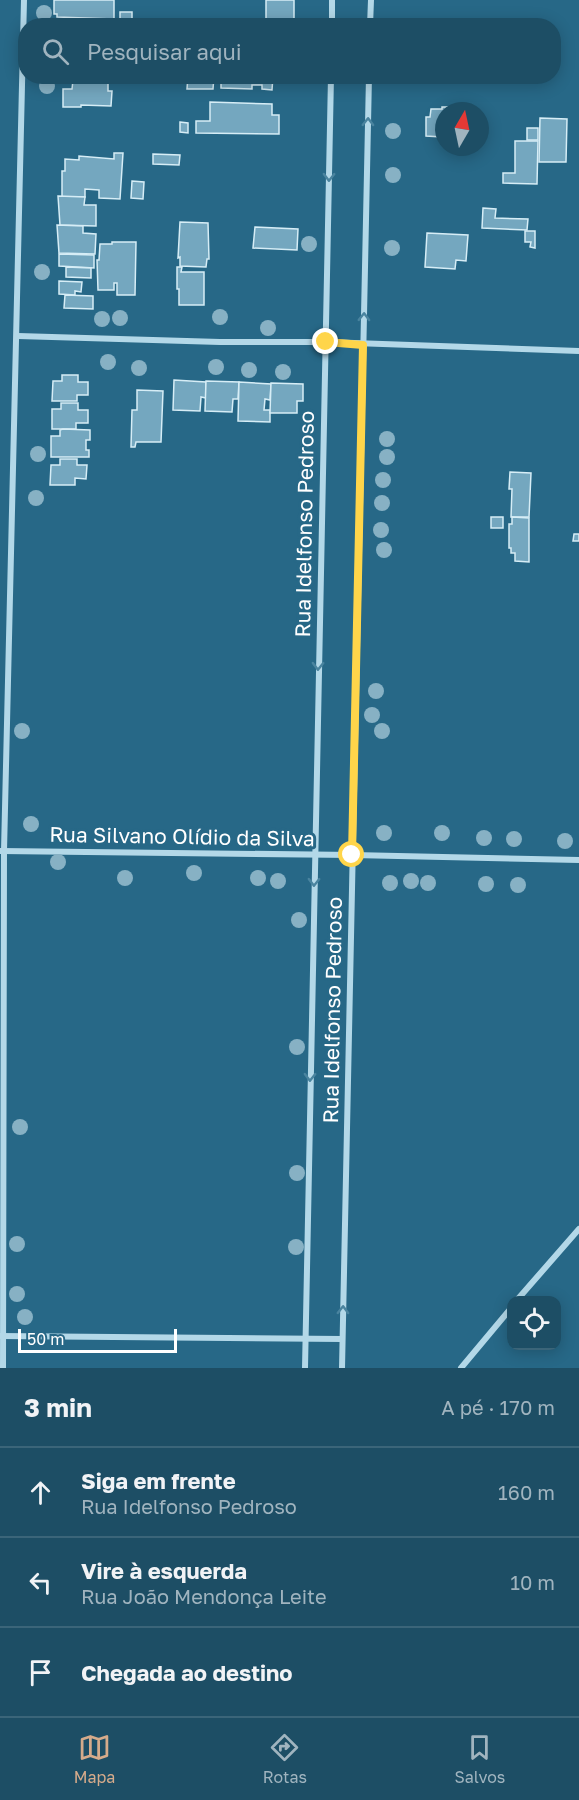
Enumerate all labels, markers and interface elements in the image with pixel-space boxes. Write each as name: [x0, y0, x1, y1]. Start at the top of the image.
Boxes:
search box: [18, 18, 561, 84]
icon: search: [39, 35, 72, 68]
text: Pesquisar aqui: [87, 38, 242, 65]
north arrow: [435, 102, 489, 156]
one-way arrow: [362, 117, 374, 126]
one-way arrow: [323, 172, 335, 181]
one-way arrow: [358, 312, 370, 321]
route end: [312, 328, 338, 354]
street label: Rua Idelfonso Pedroso: [289, 410, 319, 637]
one-way arrow: [312, 661, 325, 670]
street label: Rua Silvano Olídio da Silva: [49, 821, 315, 851]
route start: [338, 841, 364, 867]
one-way arrow: [308, 877, 320, 886]
street label: Rua Idelfonso Pedroso: [317, 896, 347, 1123]
one-way arrow: [304, 1072, 316, 1081]
map controls: [507, 1296, 561, 1350]
button: locate: [507, 1296, 561, 1350]
one-way arrow: [337, 1305, 349, 1314]
scale bar: [18, 1326, 177, 1354]
text: 50 m: [27, 1329, 64, 1349]
text: 3 min: [24, 1392, 92, 1423]
text: A pé · 170 m: [441, 1395, 555, 1419]
text: Siga em frente: [81, 1467, 236, 1494]
icon: ahead: [24, 1476, 57, 1509]
text: 160 m: [498, 1480, 555, 1504]
text: Rua Idelfonso Pedroso: [81, 1494, 297, 1518]
text: Vire à esquerda: [81, 1557, 247, 1584]
icon: left: [24, 1566, 57, 1599]
text: 10 m: [510, 1570, 555, 1594]
text: Rua João Mendonça Leite: [81, 1584, 327, 1608]
icon: arrive: [24, 1656, 57, 1689]
text: Chegada ao destino: [81, 1659, 293, 1686]
tab: Mapa: [74, 1731, 115, 1787]
tab: Rotas: [263, 1731, 307, 1787]
tab: Salvos: [454, 1731, 505, 1787]

